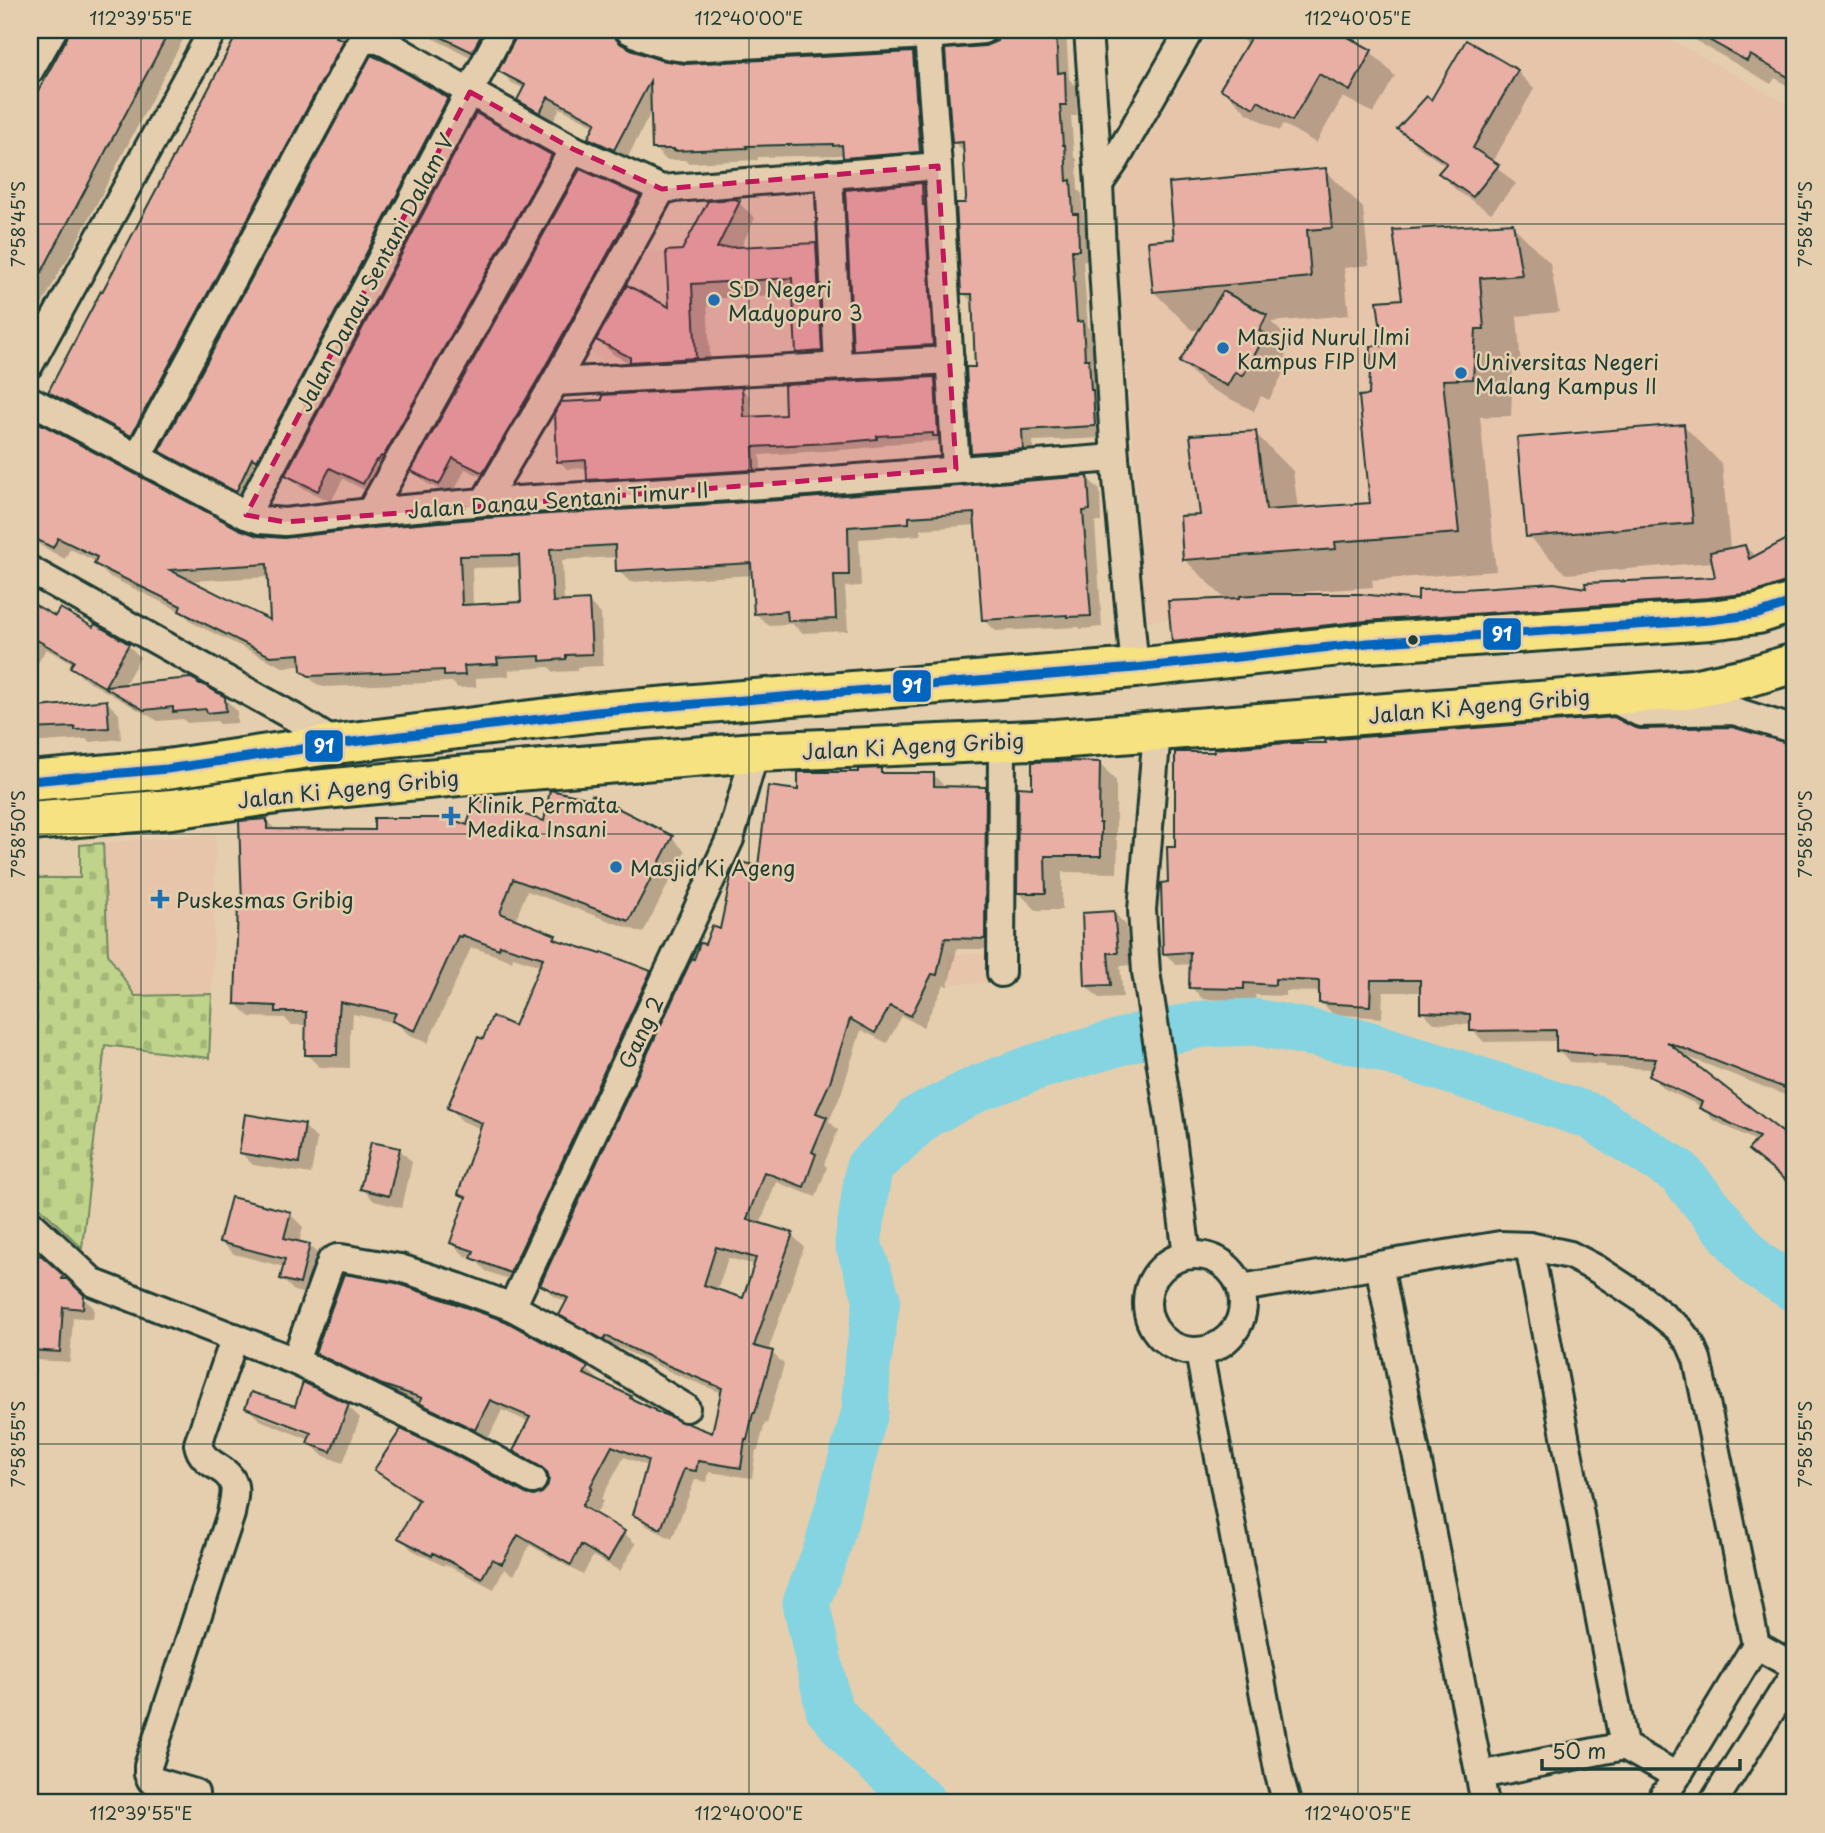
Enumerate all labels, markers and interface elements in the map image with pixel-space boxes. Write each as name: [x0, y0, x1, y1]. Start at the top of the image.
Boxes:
text: 112°39'55"E: [89, 4, 193, 31]
text: 112°40'00"E: [695, 4, 803, 31]
text: 112°40'05"E: [1304, 4, 1412, 31]
street label: Jalan Danau Sentani Dalam V: [287, 127, 461, 417]
text: 7°58'45"S: [4, 181, 31, 267]
text: 7°58'45"S: [1791, 181, 1818, 267]
place label: SD Negeri Madyopuro 3: [728, 272, 863, 328]
marker: SD Negeri Madyopuro 3: [706, 292, 722, 308]
place label: Masjid Nurul Ilmi Kampus FIP UM: [1237, 320, 1410, 376]
marker: Masjid Nurul Ilmi Kampus FIP UM: [1215, 340, 1231, 356]
place label: Universitas Negeri Malang Kampus II: [1475, 345, 1659, 401]
marker: Universitas Negeri Malang Kampus II: [1453, 365, 1469, 381]
street label: Jalan Danau Sentani Timur II: [407, 473, 709, 525]
line badge: 91: [1482, 617, 1522, 651]
text: 91: [1492, 619, 1512, 647]
unlabelled marker: [1406, 633, 1420, 647]
line badge: 91: [892, 669, 932, 703]
text: 91: [902, 671, 922, 699]
street label: Jalan Ki Ageng Gribig: [1367, 679, 1591, 731]
street label: Jalan Ki Ageng Gribig: [801, 723, 1025, 767]
line badge: 91: [304, 729, 344, 763]
text: 91: [314, 731, 334, 759]
street label: Jalan Ki Ageng Gribig: [236, 760, 460, 816]
place label: Klinik Permata Medika Insani: [467, 788, 619, 844]
text: 7°58'50"S: [4, 790, 31, 878]
text: 7°58'50"S: [1791, 790, 1818, 878]
marker: Klinik Permata Medika Insani: [441, 806, 461, 826]
place label: Masjid Ki Ageng: [630, 851, 795, 883]
marker: Masjid Ki Ageng: [608, 859, 624, 875]
place label: Puskesmas Gribig: [176, 883, 354, 915]
marker: Puskesmas Gribig: [150, 889, 170, 909]
street label: Gang 2: [609, 991, 671, 1073]
text: 7°58'55"S: [4, 1401, 31, 1487]
text: 7°58'55"S: [1791, 1401, 1818, 1487]
scale bar: [1542, 1728, 1739, 1772]
text: 50 m: [1552, 1734, 1606, 1766]
text: 112°39'55"E: [89, 1799, 193, 1826]
text: 112°40'00"E: [695, 1799, 803, 1826]
text: 112°40'05"E: [1304, 1799, 1412, 1826]

